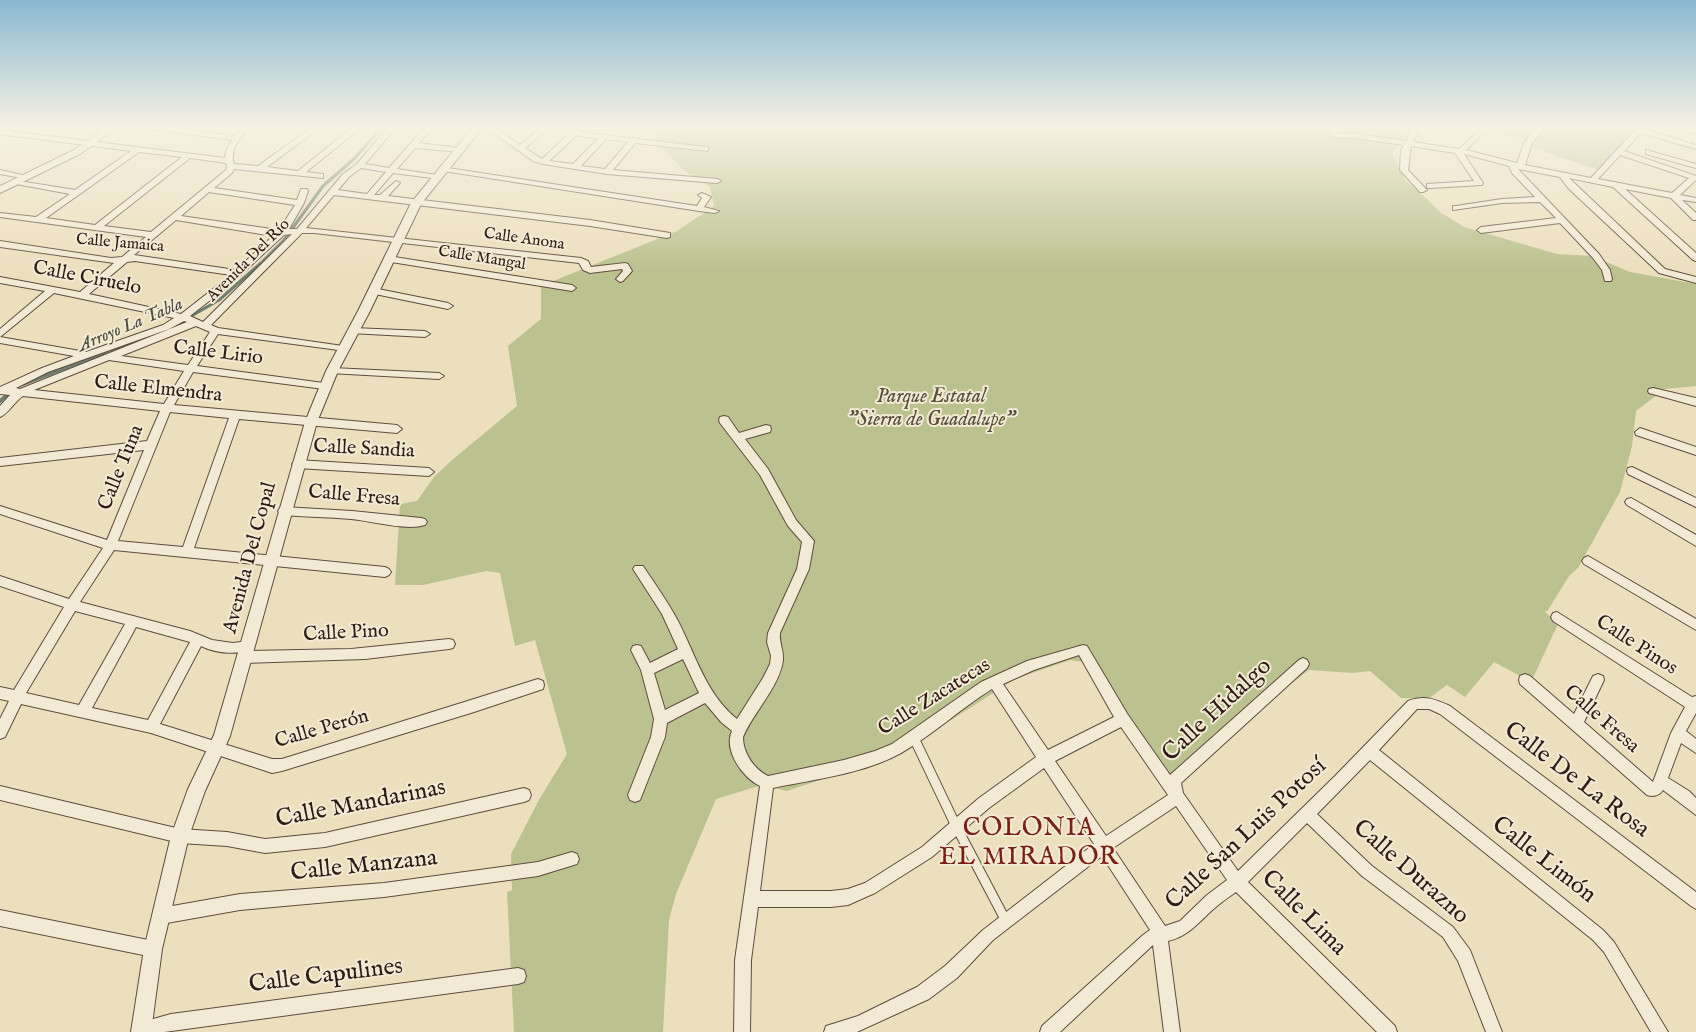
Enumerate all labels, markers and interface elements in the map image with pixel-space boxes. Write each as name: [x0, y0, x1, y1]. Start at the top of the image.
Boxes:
street label: Avenida Del Río: [204, 216, 294, 306]
street label: Calle Anona: [482, 225, 566, 255]
street label: Calle Jamaica: [75, 231, 165, 257]
street label: Calle Mangal: [437, 243, 527, 275]
street label: Calle Ciruelo: [31, 257, 143, 301]
water label: Arroyo La Tabla: [75, 294, 187, 358]
street label: Calle Lirio: [172, 337, 264, 371]
street label: Calle Elmendra: [93, 371, 223, 409]
park label: Parque Estatal "Sierra de Guadalupe": [847, 386, 1015, 433]
street label: Calle Tuna: [94, 422, 150, 514]
street label: Calle Sandia: [313, 435, 415, 465]
street label: Avenida Del Copal: [219, 480, 283, 636]
street label: Calle Fresa: [307, 481, 401, 513]
street label: Calle Pinos: [1591, 611, 1681, 681]
street label: Calle Pino: [303, 620, 389, 648]
street label: Calle Hidalgo: [1157, 653, 1279, 769]
street label: Calle Zacatecas: [875, 654, 995, 742]
street label: Calle Fresa: [1558, 681, 1644, 759]
street label: Calle Perón: [272, 705, 372, 755]
street label: Calle De La Rosa: [1497, 717, 1655, 845]
street label: Calle San Luis Potosí: [1161, 753, 1333, 917]
street label: Calle Mandarinas: [274, 774, 448, 836]
street label: Calle Limón: [1485, 811, 1601, 911]
district label: COLONIA EL MIRADOR: [938, 815, 1120, 874]
street label: Calle Durazno: [1346, 815, 1474, 931]
street label: Calle Manzana: [289, 845, 439, 889]
street label: Calle Lima: [1254, 865, 1352, 963]
street label: Calle Capulines: [247, 953, 405, 1001]

